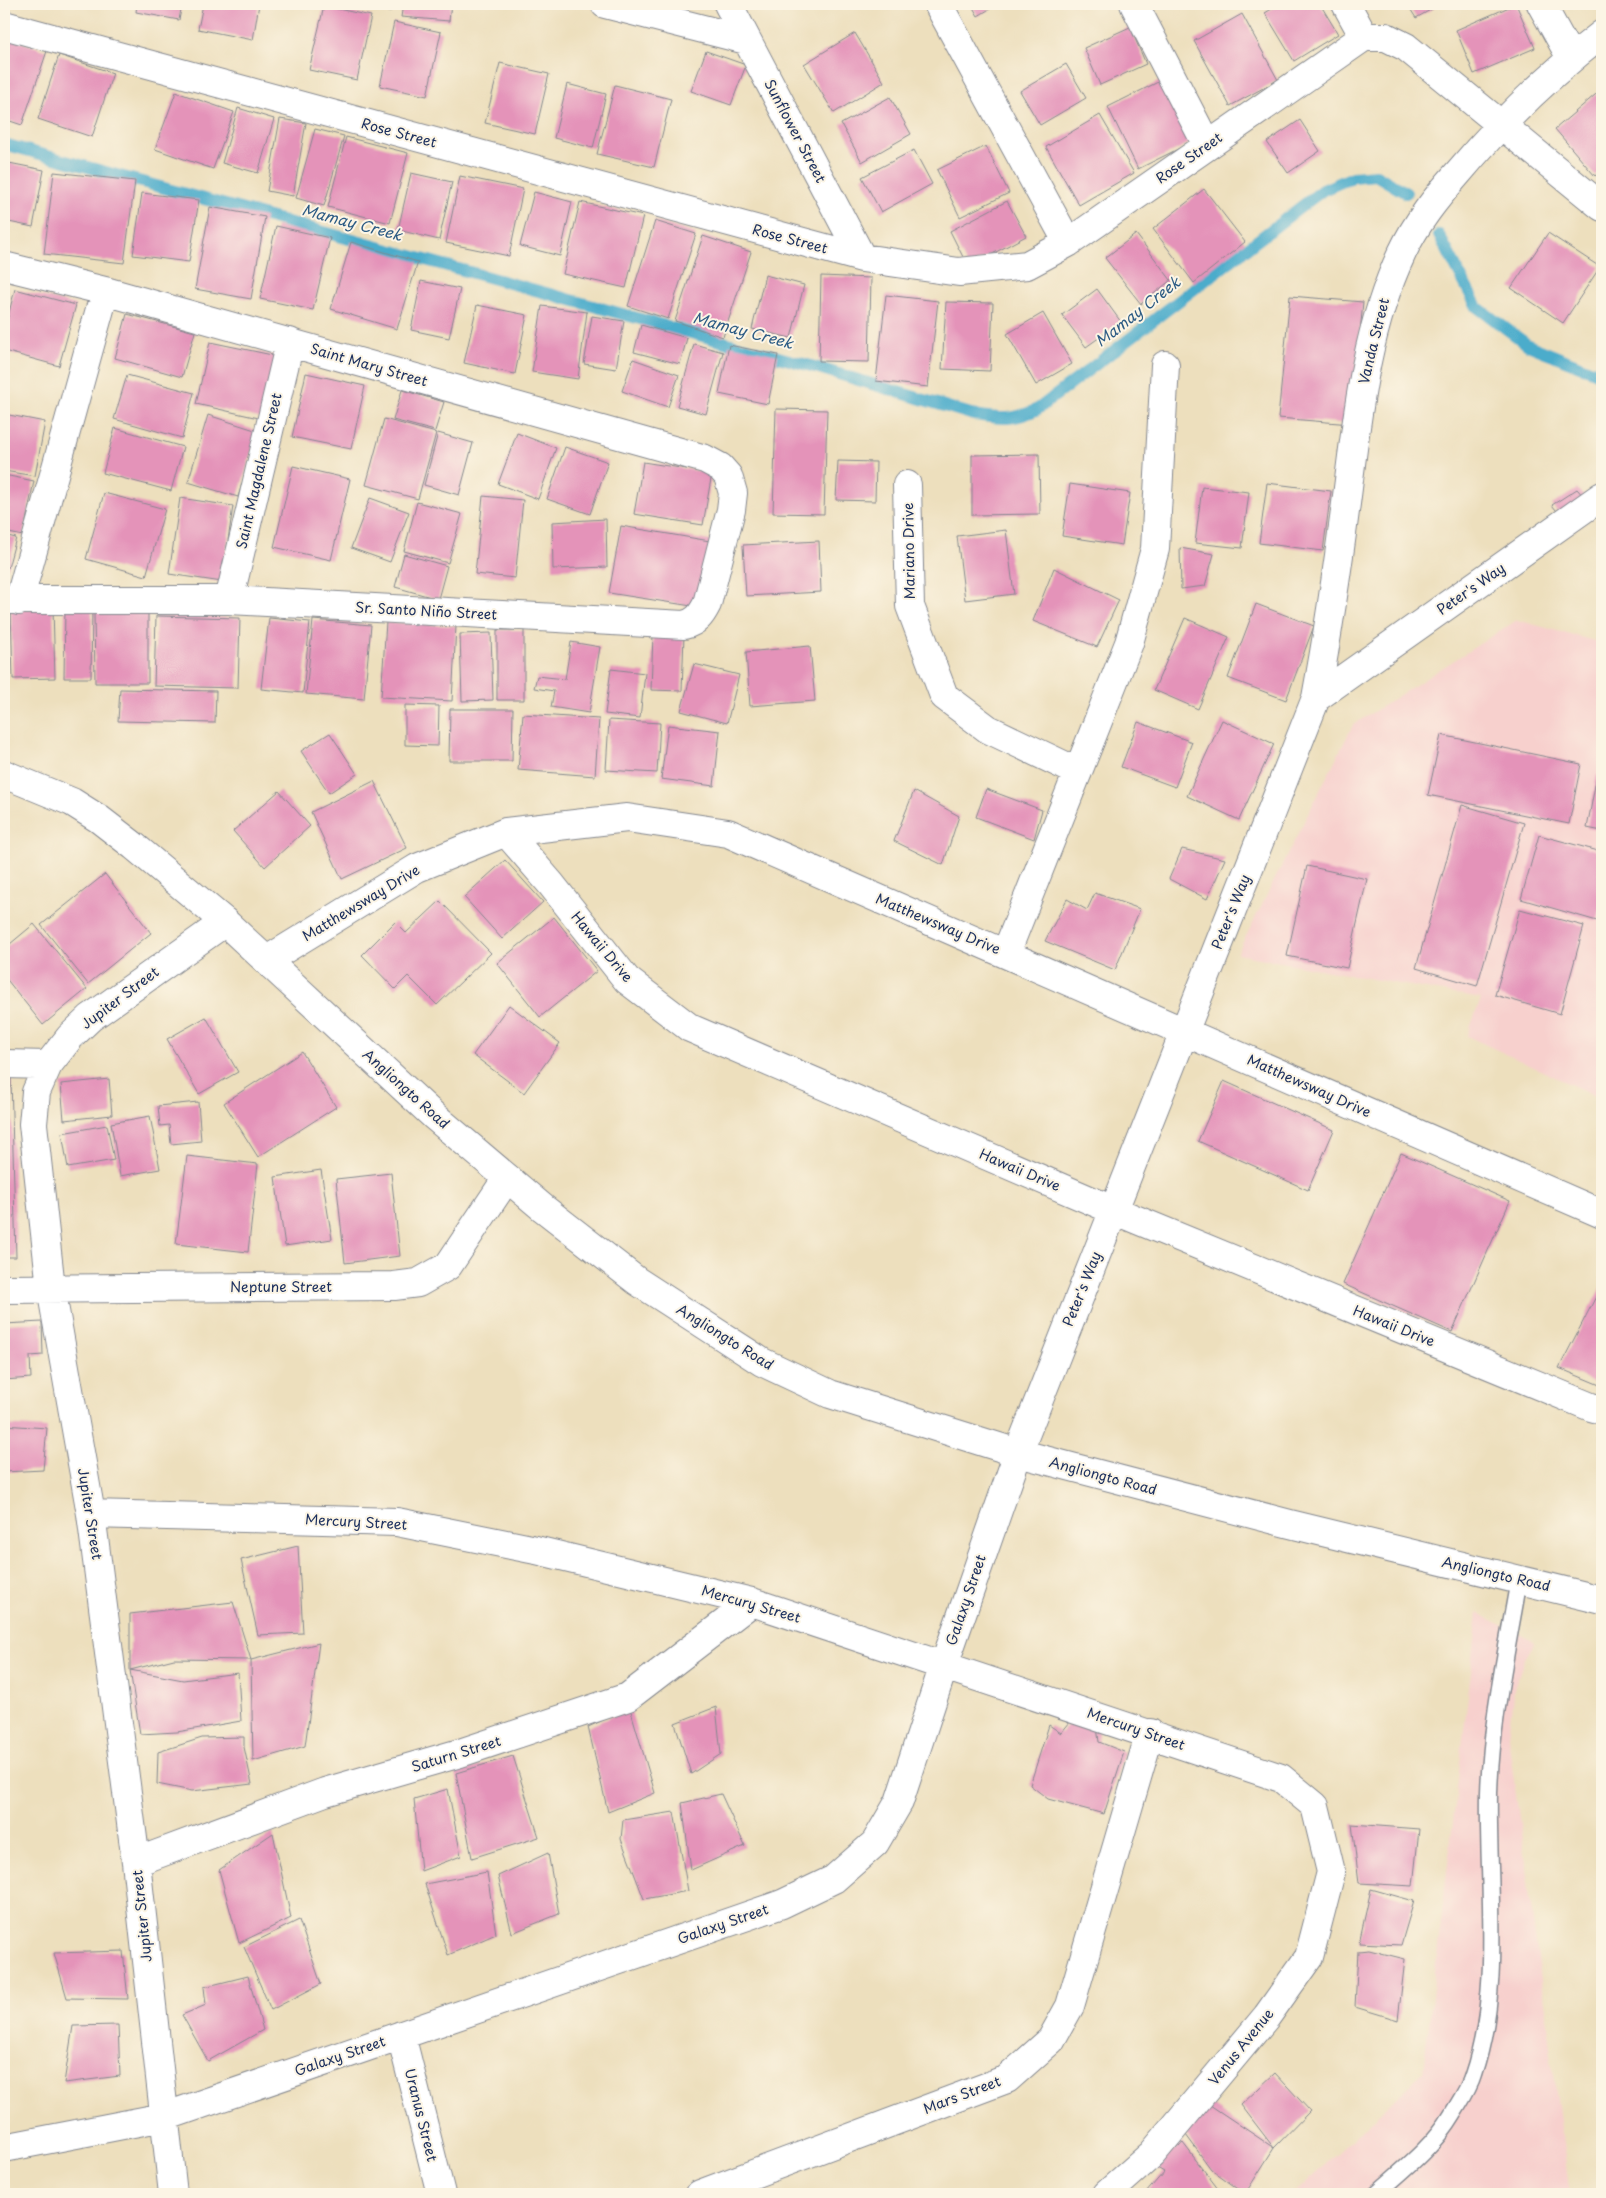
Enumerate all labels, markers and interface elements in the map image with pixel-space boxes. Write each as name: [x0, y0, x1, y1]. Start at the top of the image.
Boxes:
street label: Sunflower Street: [759, 75, 832, 187]
street label: Rose Street: [359, 112, 439, 153]
street label: Rose Street: [1151, 127, 1227, 188]
water label: Mamay Creek: [300, 197, 406, 246]
street label: Rose Street: [750, 218, 830, 259]
water label: Mamay Creek: [1090, 270, 1185, 352]
street label: Vanda Street: [1353, 295, 1394, 386]
water label: Mamay Creek: [691, 305, 797, 354]
street label: Saint Mary Street: [308, 338, 431, 391]
street label: Saint Magdalene Street: [230, 391, 287, 551]
street label: Mariano Drive: [897, 502, 920, 600]
street label: Peter's Way: [1432, 557, 1509, 620]
street label: Sr. Santo Niño Street: [355, 596, 498, 625]
street label: Matthewsway Drive: [298, 859, 423, 946]
street label: Peter's Way: [1206, 871, 1255, 953]
street label: Matthewsway Drive: [873, 888, 1004, 959]
street label: Hawaii Drive: [567, 907, 638, 987]
street label: Jupiter Street: [76, 961, 163, 1034]
street label: Angliongto Road: [358, 1044, 455, 1134]
street label: Matthewsway Drive: [1244, 1049, 1374, 1122]
street label: Hawaii Drive: [976, 1143, 1064, 1196]
street label: Peter's Way: [1057, 1248, 1106, 1330]
street label: Neptune Street: [230, 1276, 332, 1297]
street label: Angliongto Road: [673, 1298, 778, 1375]
street label: Hawaii Drive: [1350, 1300, 1439, 1352]
street label: Angliongto Road: [1047, 1451, 1159, 1500]
street label: Jupiter Street: [73, 1467, 108, 1562]
street label: Mercury Street: [304, 1508, 408, 1535]
street label: Galaxy Street: [940, 1551, 991, 1648]
street label: Angliongto Road: [1440, 1551, 1552, 1596]
street label: Mercury Street: [699, 1579, 804, 1628]
street label: Mercury Street: [1084, 1702, 1188, 1755]
street label: Saturn Street: [409, 1730, 504, 1777]
street label: Jupiter Street: [126, 1869, 157, 1963]
street label: Galaxy Street: [675, 1898, 771, 1949]
street label: Venus Avenue: [1203, 2003, 1278, 2090]
street label: Galaxy Street: [292, 2030, 388, 2081]
street label: Uranus Street: [400, 2066, 443, 2164]
street label: Mars Street: [920, 2070, 1004, 2119]

